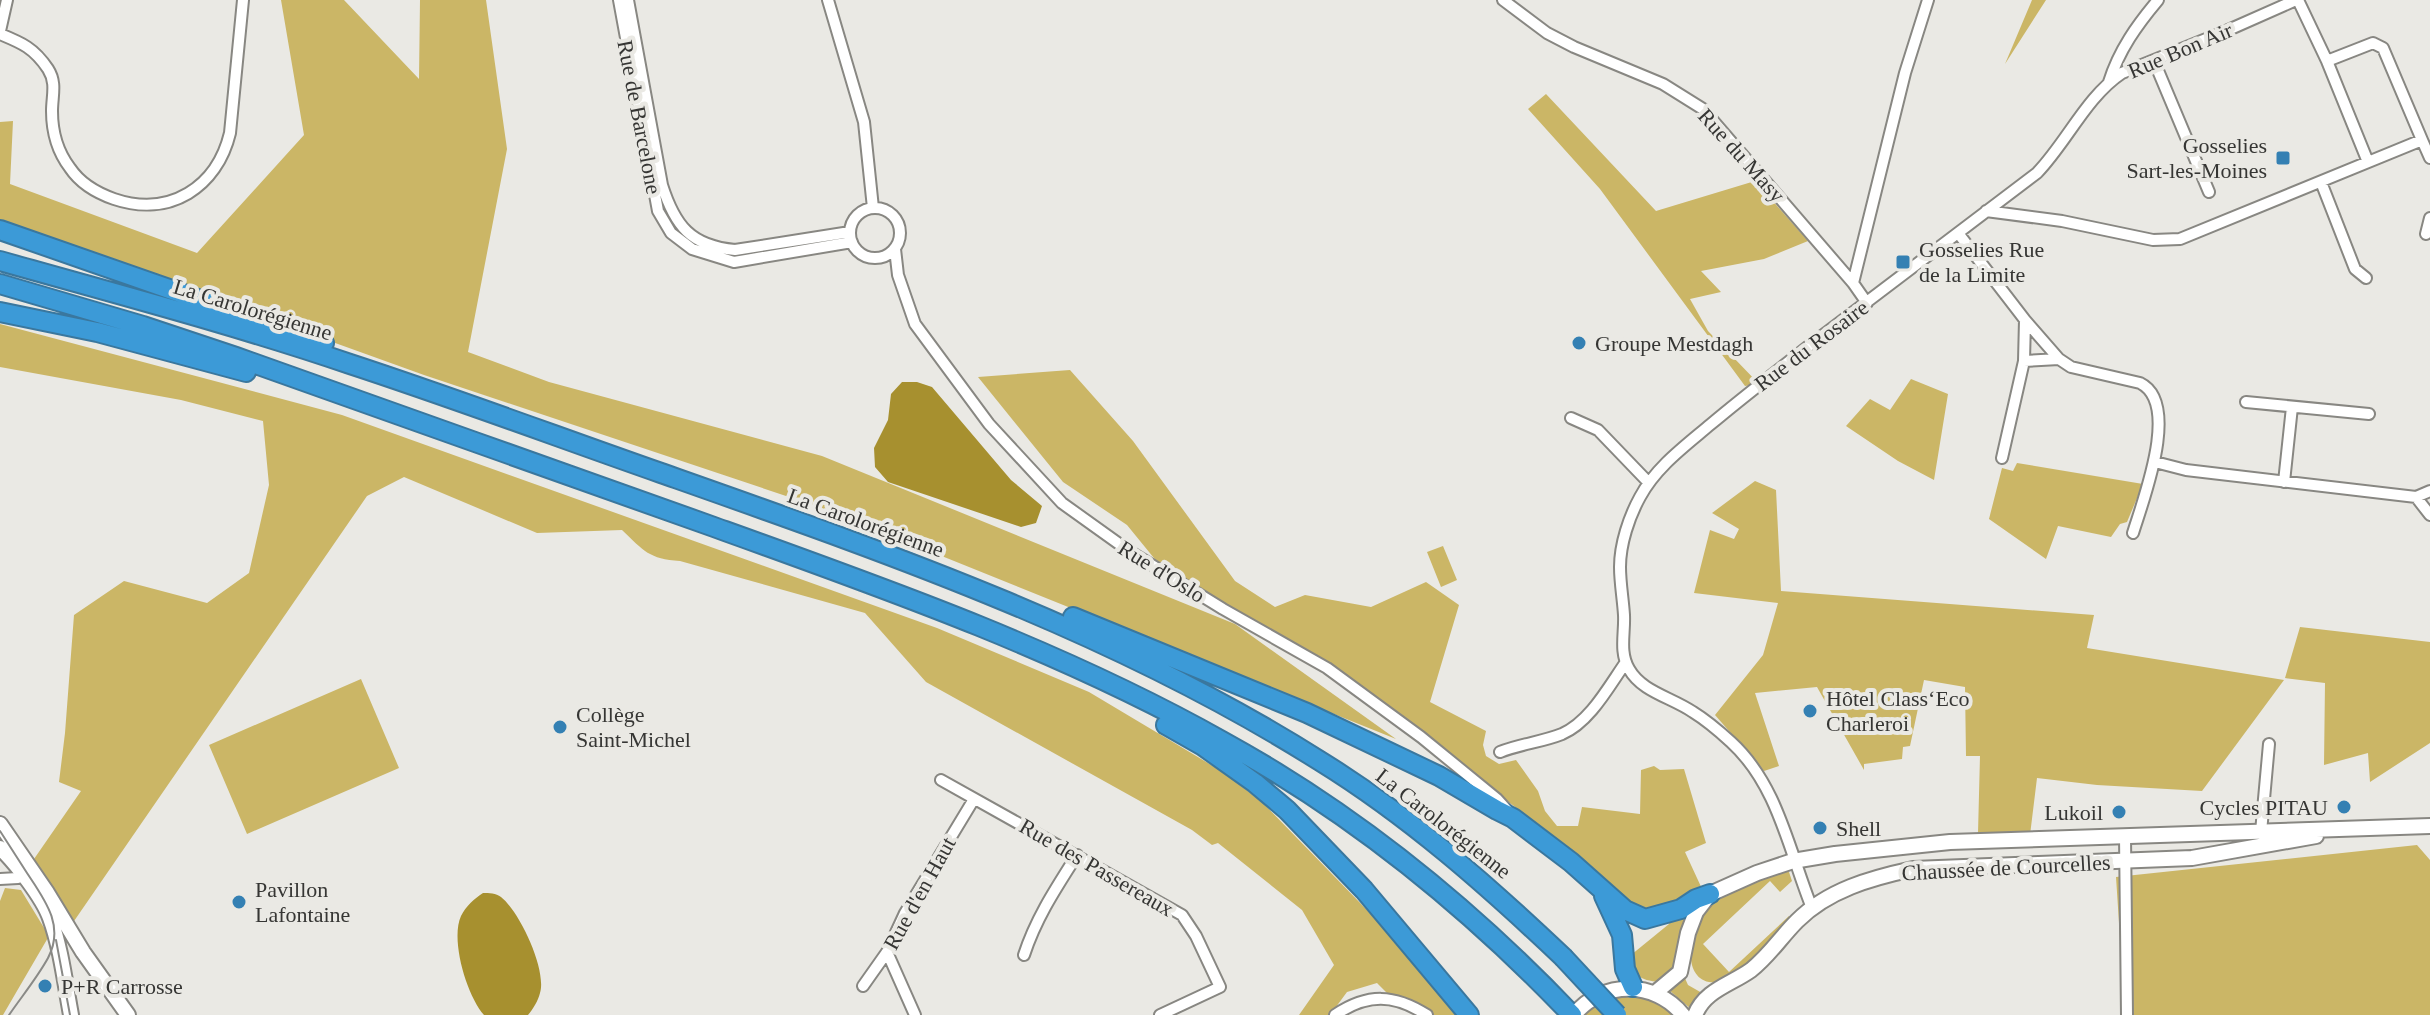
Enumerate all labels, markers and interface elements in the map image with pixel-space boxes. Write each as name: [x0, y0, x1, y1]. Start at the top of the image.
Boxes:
street label: Rue Bon Air: [2124, 17, 2237, 84]
street label: Rue de Barcelone: [612, 38, 667, 196]
street label: Rue du Masy: [1693, 103, 1790, 207]
place label: Gosselies Sart-les-Moines: [2126, 133, 2267, 183]
marker: Gosselies Sart-les-Moines: [2274, 149, 2292, 167]
place label: Gosselies Rue de la Limite: [1919, 237, 2044, 287]
marker: Gosselies Rue de la Limite: [1894, 253, 1912, 271]
street label: La Carolorégienne: [171, 274, 335, 345]
street label: Rue du Rosaire: [1750, 295, 1873, 396]
place label: Groupe Mestdagh: [1595, 331, 1753, 356]
marker: Groupe Mestdagh: [1570, 334, 1588, 352]
street label: La Carolorégienne: [784, 483, 947, 562]
street label: Rue d'Oslo: [1114, 535, 1210, 608]
place label: Hôtel Class‘Eco Charleroi: [1826, 686, 1970, 736]
place label: Collège Saint-Michel: [576, 702, 691, 752]
marker: Hôtel Class‘Eco Charleroi: [1801, 702, 1819, 720]
marker: Collège Saint-Michel: [551, 718, 569, 736]
street label: La Carolorégienne: [1371, 763, 1516, 884]
place label: Cycles PITAU: [2200, 795, 2328, 820]
marker: Cycles PITAU: [2335, 798, 2353, 816]
place label: Lukoil: [2044, 800, 2103, 825]
marker: Lukoil: [2110, 803, 2128, 821]
street label: Rue des Passereaux: [1015, 813, 1178, 922]
place label: Shell: [1836, 816, 1881, 841]
marker: Shell: [1811, 819, 1829, 837]
street label: Rue d'en Haut: [878, 833, 961, 954]
street label: Chaussée de Courcelles: [1901, 850, 2111, 885]
place label: Pavillon Lafontaine: [255, 877, 350, 927]
marker: Pavillon Lafontaine: [230, 893, 248, 911]
place label: P+R Carrosse: [61, 974, 183, 999]
marker: P+R Carrosse: [36, 977, 54, 995]

